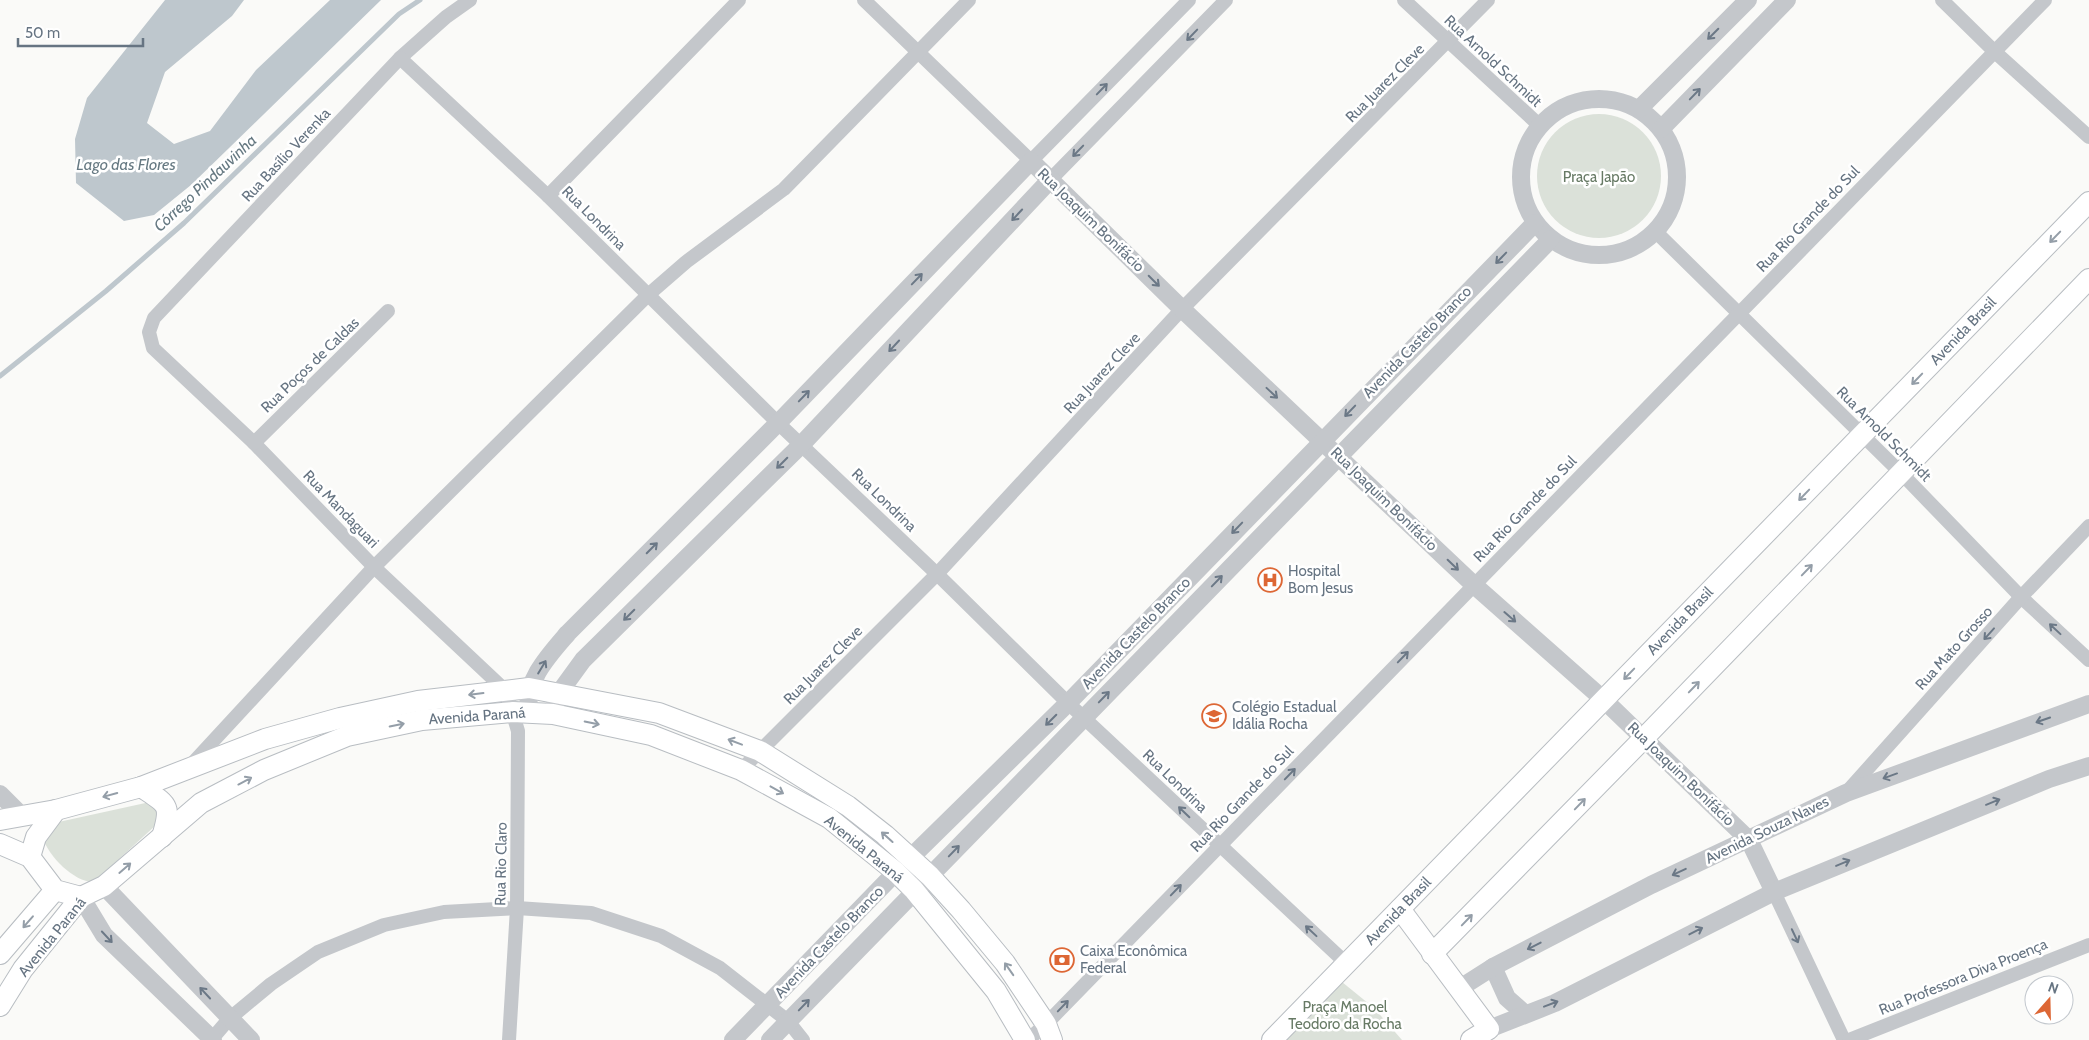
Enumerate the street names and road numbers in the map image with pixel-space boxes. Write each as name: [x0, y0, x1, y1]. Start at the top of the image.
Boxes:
street label: Rua Arnold Schmidt: [1441, 11, 1545, 111]
street label: Rua Juarez Cleve: [1342, 40, 1428, 126]
street label: Rua Basílio Verenka: [238, 104, 335, 206]
street label: Rua Rio Grande do Sul: [1753, 162, 1864, 276]
street label: Rua Joaquim Bonifácio: [1034, 164, 1148, 276]
street label: Rua Londrina: [558, 182, 630, 254]
street label: Avenida Castelo Branco: [1359, 282, 1475, 402]
street label: Avenida Brasil: [1926, 293, 2000, 369]
street label: Rua Poços de Caldas: [257, 314, 363, 416]
street label: Rua Juarez Cleve: [1060, 329, 1144, 417]
street label: Rua Arnold Schmidt: [1833, 383, 1935, 485]
street label: Rua Joaquim Bonifácio: [1327, 443, 1441, 555]
street label: Rua Rio Grande do Sul: [1470, 452, 1581, 566]
street label: Rua Londrina: [848, 465, 921, 536]
street label: Rua Mandaguari: [299, 466, 383, 552]
street label: Avenida Castelo Branco: [1078, 573, 1194, 693]
street label: Avenida Brasil: [1643, 583, 1717, 659]
street label: Rua Mato Grosso: [1912, 602, 1996, 694]
street label: Rua Juarez Cleve: [780, 622, 866, 708]
street label: Avenida Paraná: [428, 704, 527, 728]
street label: Rua Joaquim Bonifácio: [1624, 718, 1738, 830]
street label: Rua Rio Grande do Sul: [1187, 742, 1298, 856]
street label: Rua Londrina: [1139, 746, 1212, 817]
street label: Avenida Souza Naves: [1702, 792, 1832, 868]
street label: Avenida Paraná: [821, 811, 908, 887]
street label: Rua Rio Claro: [491, 822, 511, 906]
street label: Avenida Brasil: [1361, 873, 1435, 949]
street label: Avenida Castelo Branco: [771, 882, 887, 1002]
street label: Avenida Paraná: [14, 893, 90, 980]
street label: Rua Professora Diva Proença: [1876, 935, 2051, 1019]

